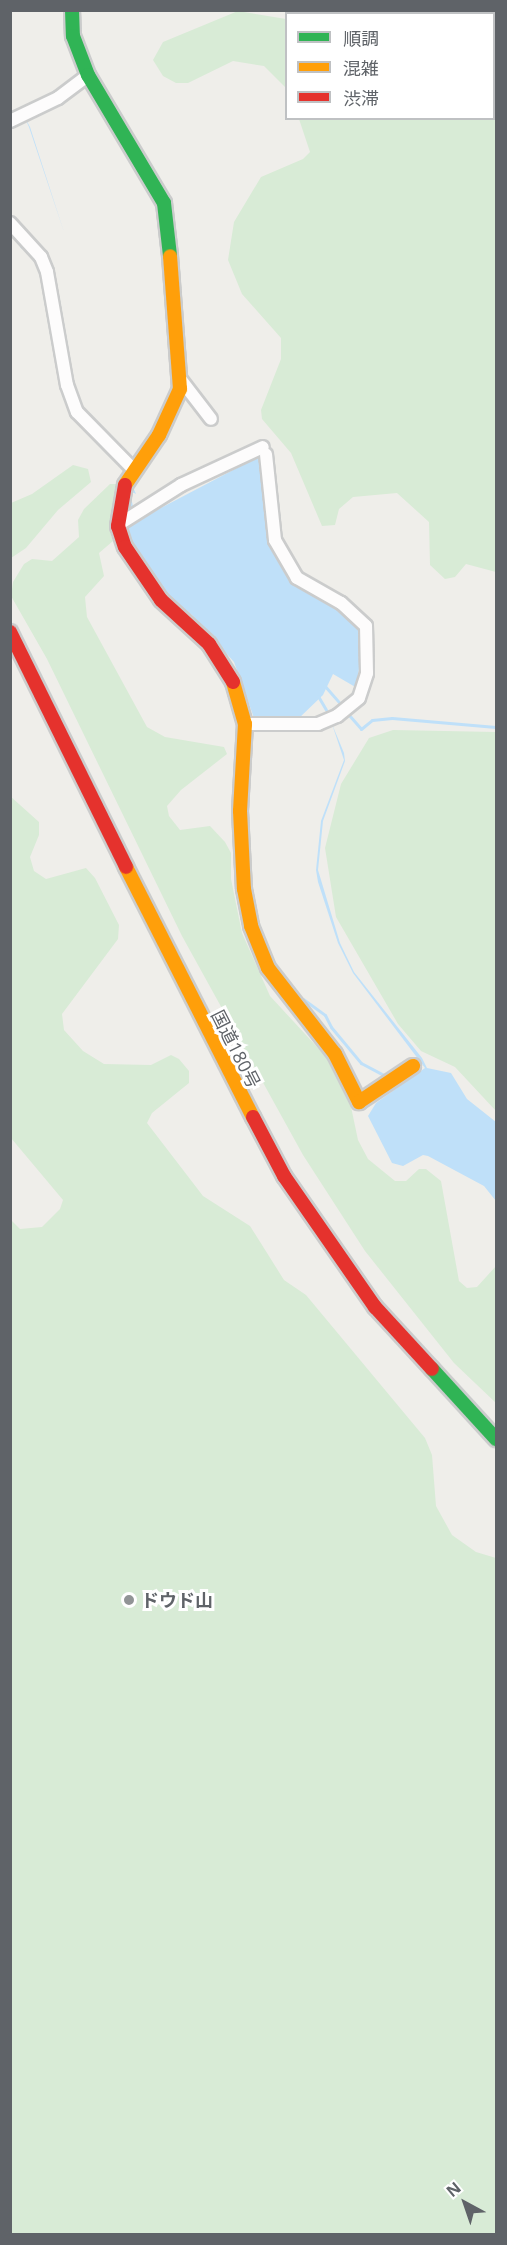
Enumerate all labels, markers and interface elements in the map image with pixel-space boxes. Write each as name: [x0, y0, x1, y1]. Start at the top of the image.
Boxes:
legend: [285, 12, 495, 120]
text: 順調: [343, 26, 379, 50]
text: 混雑: [343, 56, 379, 80]
text: 渋滞: [343, 86, 379, 110]
street label: 国道180号: [207, 1006, 265, 1092]
place label: ドウド山: [141, 1589, 213, 1611]
marker: ドウド山: [122, 1593, 136, 1607]
north arrow: [435, 2173, 495, 2233]
text: N: [441, 2177, 465, 2202]

